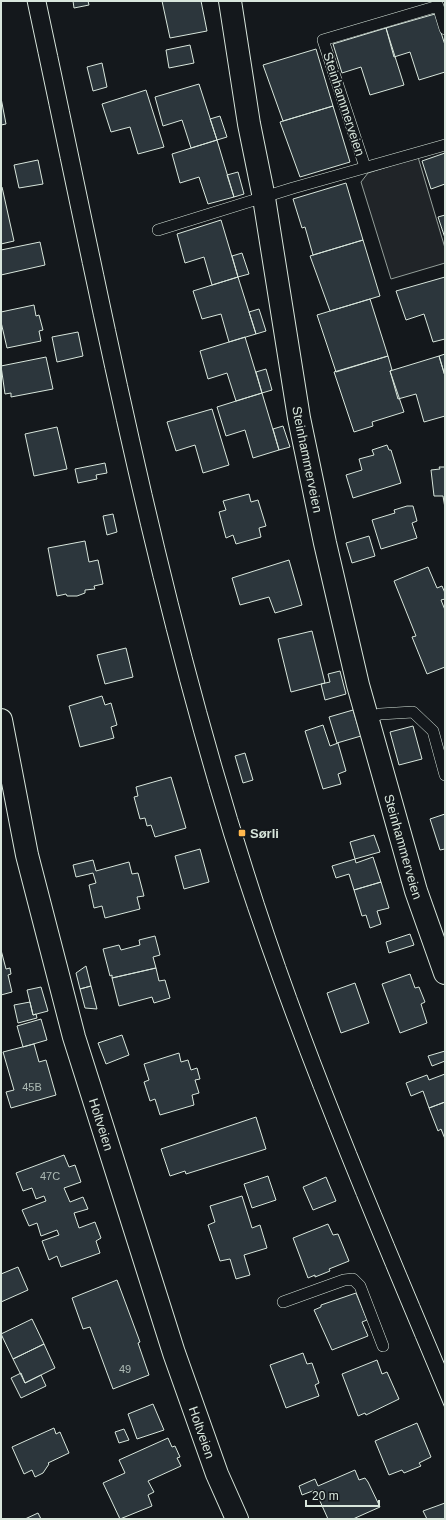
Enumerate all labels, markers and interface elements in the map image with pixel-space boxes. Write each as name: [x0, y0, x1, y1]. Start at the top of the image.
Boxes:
street label: Steinhammerveien: [320, 50, 368, 158]
street label: Steinhammerveien: [290, 405, 326, 514]
street label: Steinhammerveien: [382, 792, 426, 901]
place label: Sørli: [250, 826, 279, 841]
marker: Sørli: [237, 828, 247, 838]
house number: 45B: [22, 1081, 42, 1093]
street label: Holtveien: [86, 1096, 117, 1152]
house number: 47C: [40, 1170, 60, 1182]
house number: 49: [119, 1363, 131, 1375]
street label: Holtveien: [186, 1404, 218, 1460]
scale bar: [306, 1482, 379, 1508]
text: 20 m: [312, 1489, 339, 1503]

